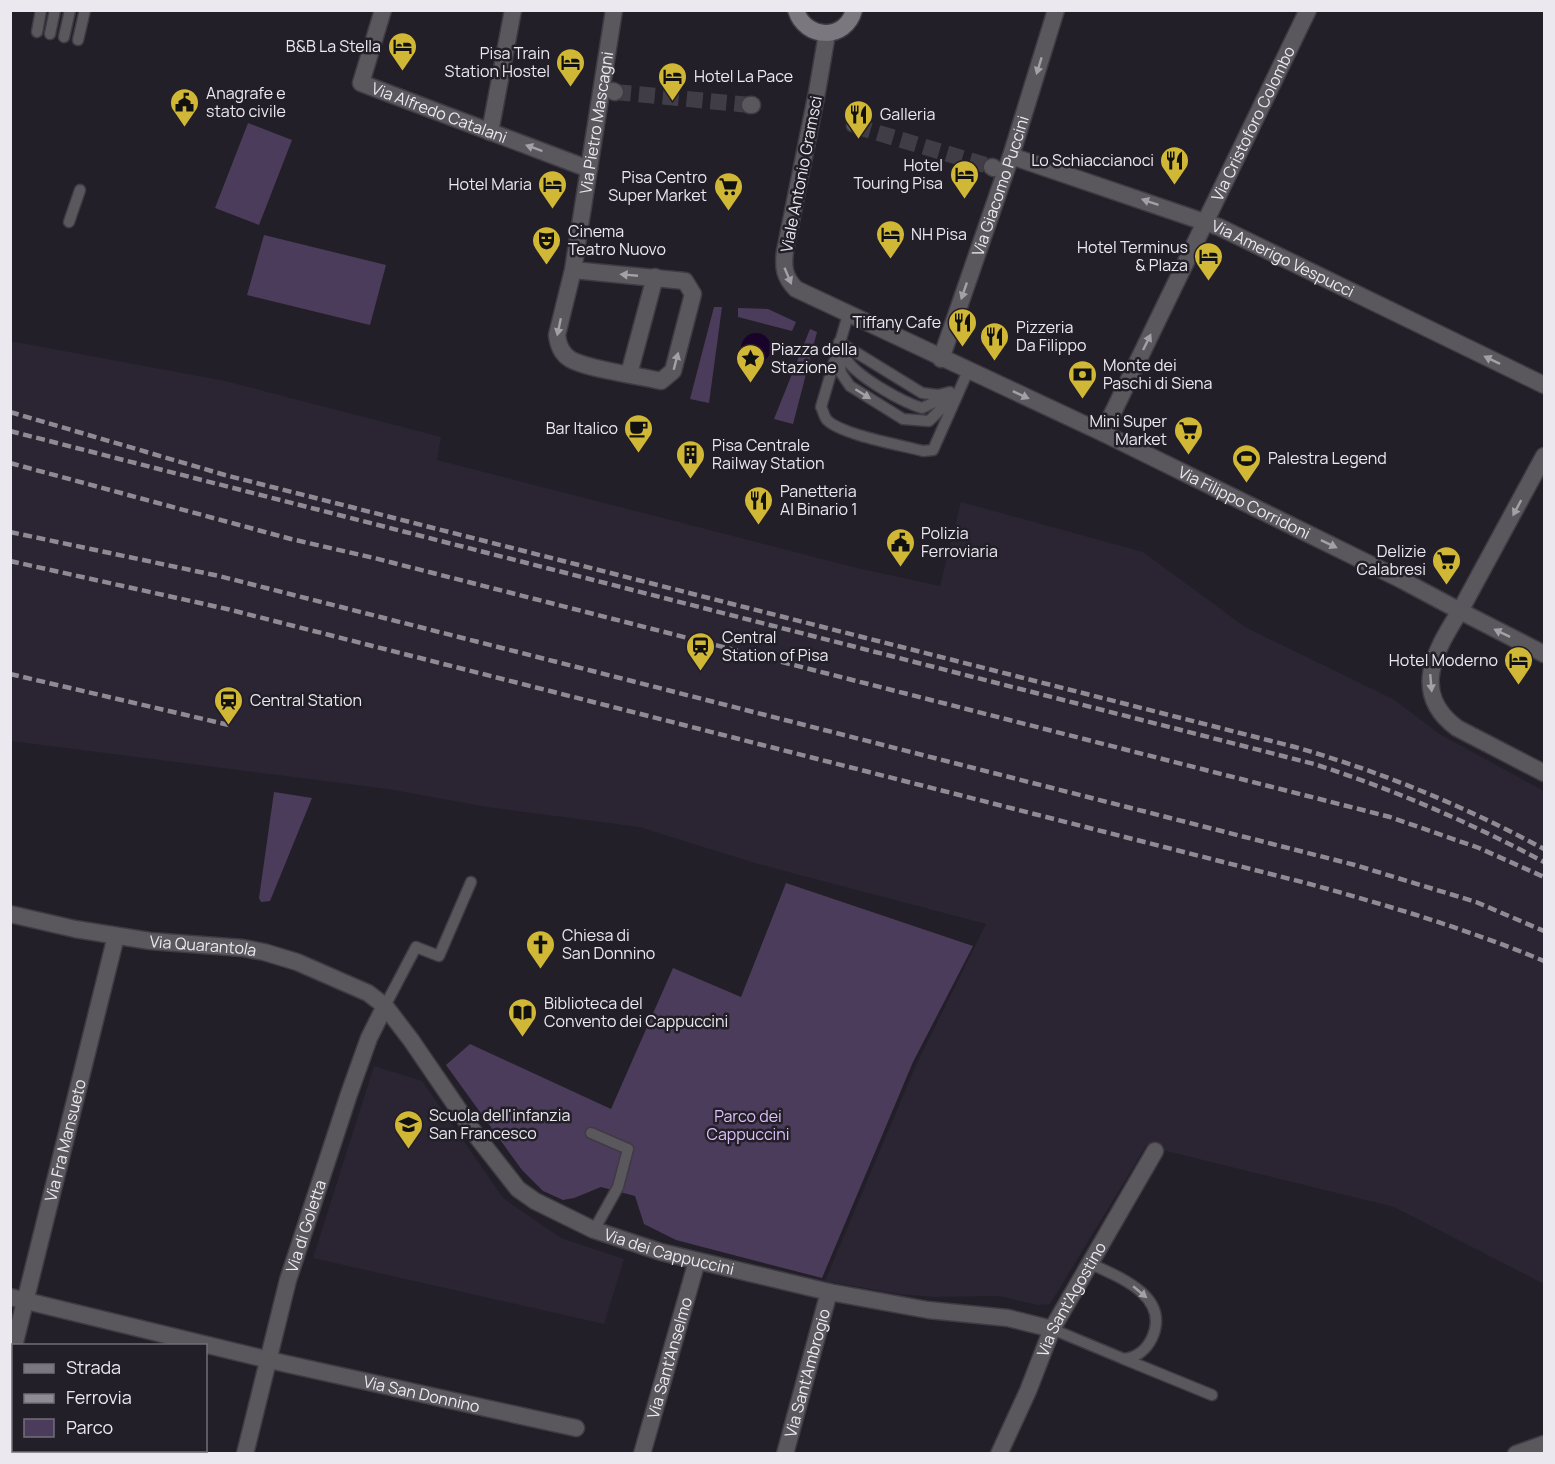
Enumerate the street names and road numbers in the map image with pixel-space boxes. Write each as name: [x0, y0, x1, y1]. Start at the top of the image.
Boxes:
street label: Via Cristoforo Colombo: [1206, 42, 1300, 205]
street label: Via Pietro Mascagni: [574, 50, 618, 196]
street label: Via Alfredo Catalani: [368, 77, 510, 148]
street label: Viale Antonio Gramsci: [775, 94, 827, 254]
street label: Via Giacomo Puccini: [966, 113, 1034, 259]
street label: Via Amerigo Vespucci: [1209, 214, 1358, 302]
street label: Via Filippo Corridoni: [1175, 461, 1314, 544]
street label: Via Quarantola: [149, 930, 259, 961]
street label: Via Fra Mansueto: [39, 1077, 91, 1204]
street label: Via di Goletta: [280, 1177, 331, 1275]
street label: Via dei Cappuccini: [601, 1223, 736, 1280]
street label: Via Sant'Agostino: [1031, 1238, 1111, 1360]
street label: Via Sant'Anselmo: [642, 1294, 697, 1421]
street label: Via Sant'Ambrogio: [779, 1306, 835, 1440]
street label: Via San Donnino: [361, 1370, 482, 1417]

